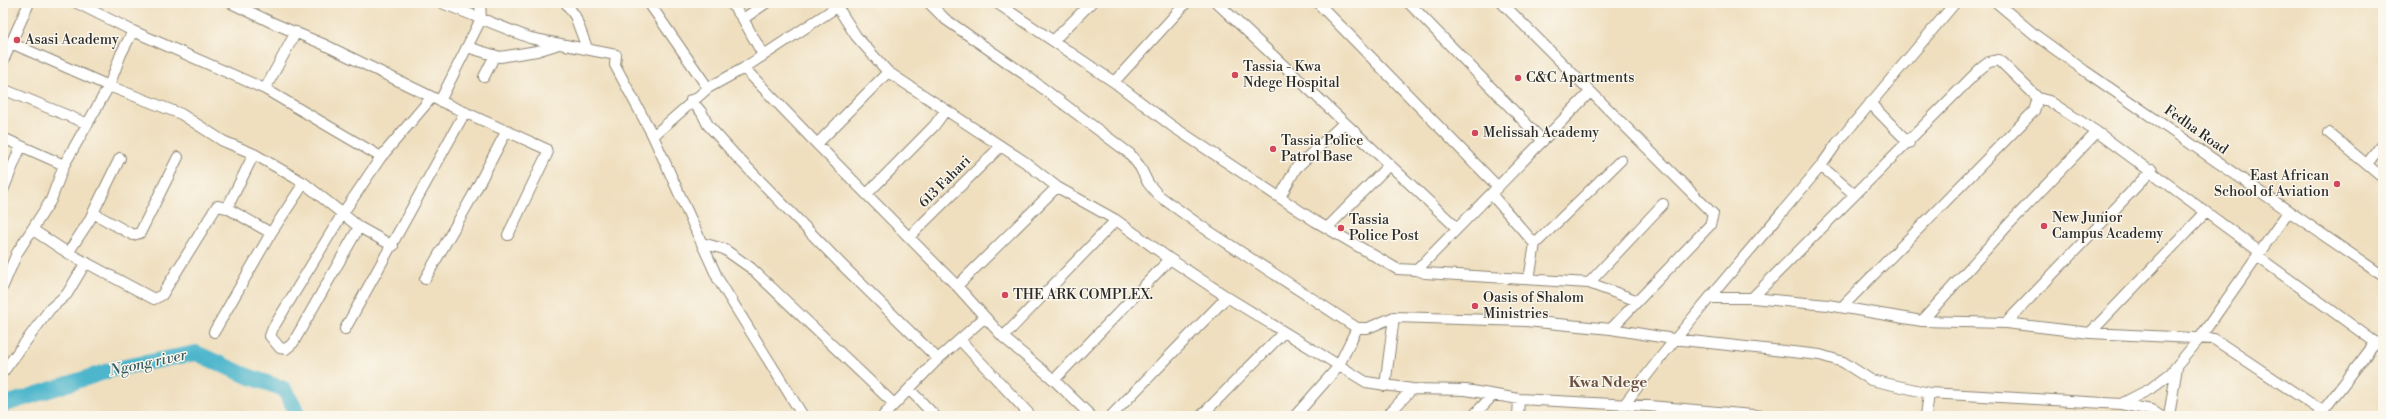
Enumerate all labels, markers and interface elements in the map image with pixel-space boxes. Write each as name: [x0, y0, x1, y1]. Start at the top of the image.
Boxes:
place label: Asasi Academy: [24, 31, 119, 49]
marker: Asasi Academy: [12, 35, 22, 45]
place label: Tassia - Kwa Ndege Hospital: [1243, 58, 1340, 92]
place label: C&C Apartments: [1526, 69, 1634, 87]
marker: Tassia - Kwa Ndege Hospital: [1230, 70, 1240, 80]
marker: C&C Apartments: [1513, 73, 1523, 83]
street label: Fedha Road: [2161, 101, 2232, 159]
place label: Melissah Academy: [1483, 124, 1599, 142]
marker: Melissah Academy: [1470, 128, 1480, 138]
place label: Tassia Police Patrol Base: [1281, 132, 1363, 166]
marker: Tassia Police Patrol Base: [1268, 144, 1278, 154]
street label: 613 Fahari: [915, 152, 975, 212]
place label: East African School of Aviation: [2214, 167, 2330, 201]
marker: East African School of Aviation: [2332, 179, 2342, 189]
place label: New Junior Campus Academy: [2052, 209, 2164, 243]
place label: Tassia Police Post: [1349, 211, 1419, 245]
marker: New Junior Campus Academy: [2039, 221, 2049, 231]
marker: Tassia Police Post: [1336, 223, 1346, 233]
place label: THE ARK COMPLEX.: [1013, 286, 1153, 304]
place label: Oasis of Shalom Ministries: [1483, 289, 1584, 323]
marker: THE ARK COMPLEX.: [1000, 290, 1010, 300]
marker: Oasis of Shalom Ministries: [1470, 301, 1480, 311]
water label: Ngong river: [107, 345, 189, 381]
district label: Kwa Ndege: [1569, 373, 1647, 392]

